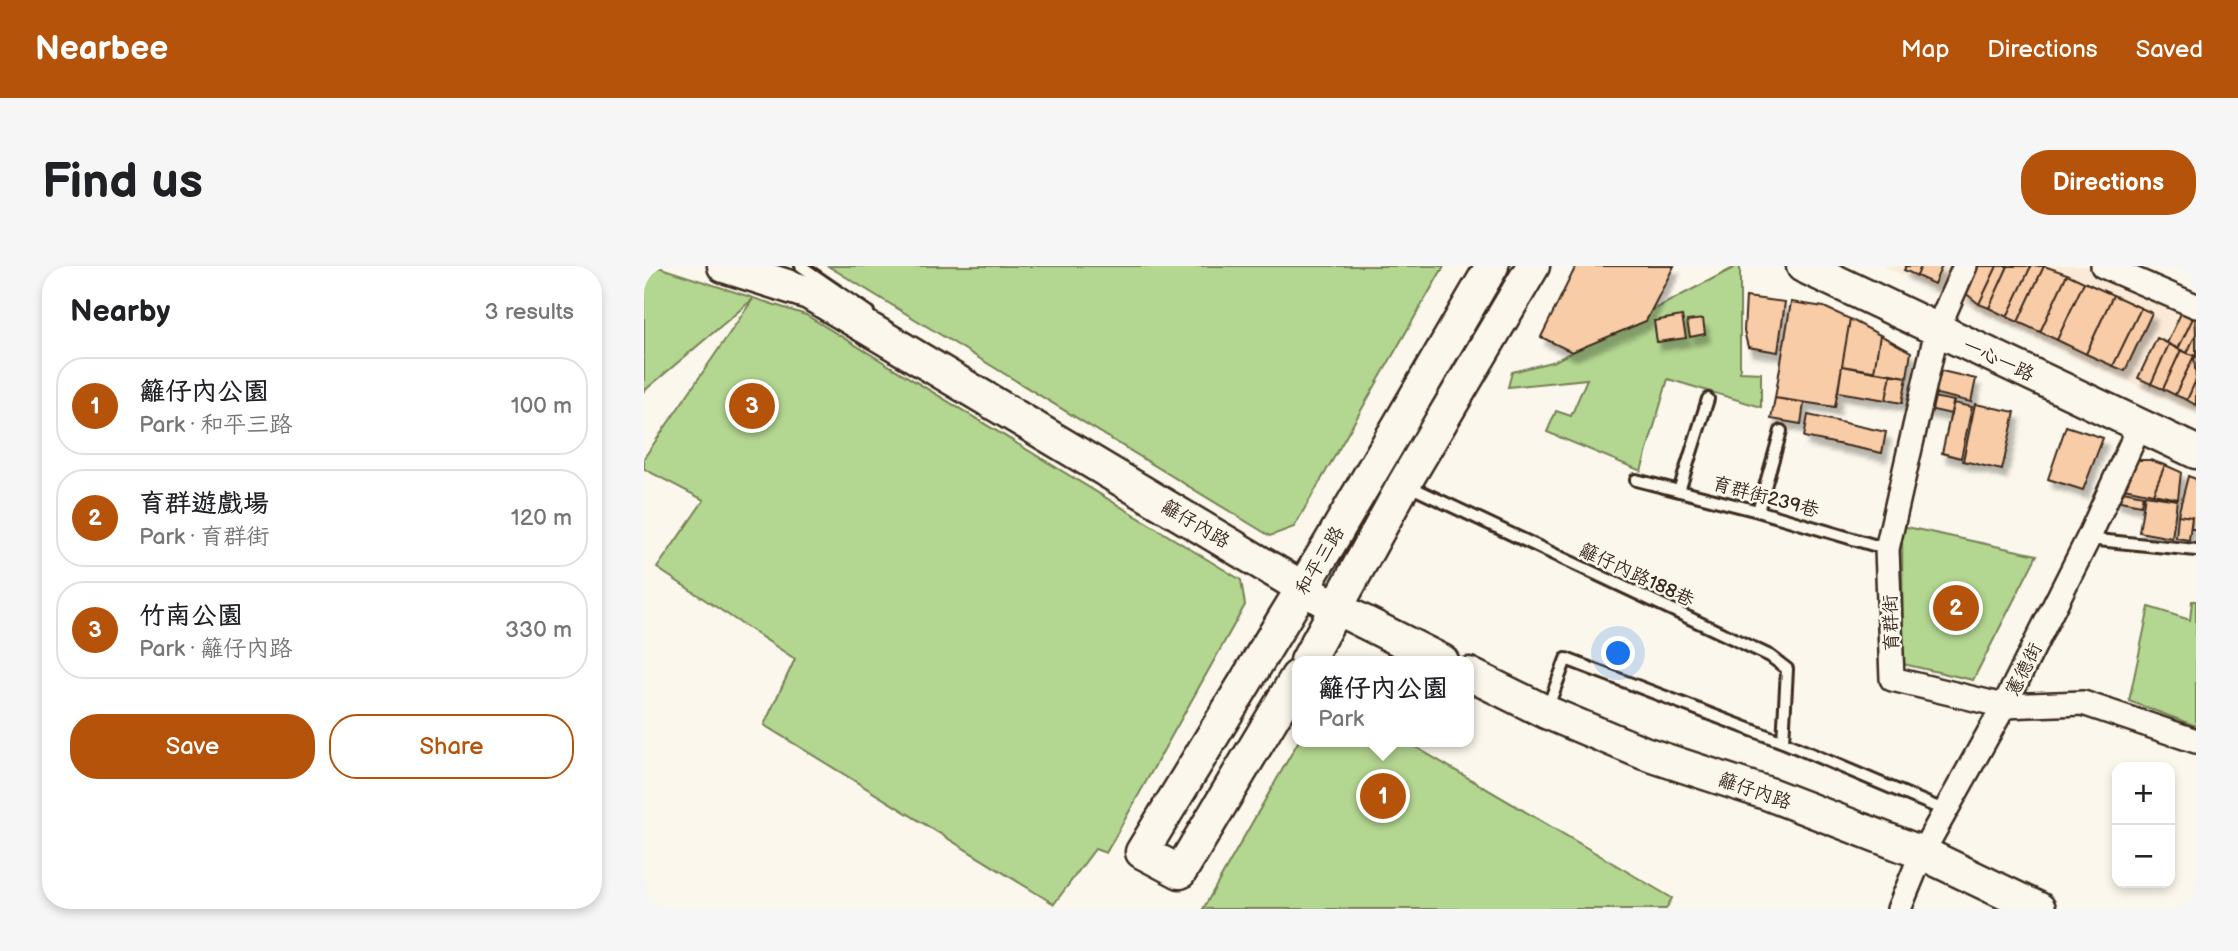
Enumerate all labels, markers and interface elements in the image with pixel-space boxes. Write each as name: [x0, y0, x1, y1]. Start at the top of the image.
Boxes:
text: Nearbee: [35, 29, 168, 69]
text: Map: [1901, 35, 1949, 64]
text: Directions: [1987, 35, 2098, 64]
text: Saved: [2136, 35, 2203, 64]
button: Directions: [2021, 150, 2196, 215]
text: Find us: [42, 153, 203, 212]
text: Nearby: [70, 294, 170, 330]
text: 3 results: [485, 298, 574, 326]
street label: 一心一路: [1959, 334, 2038, 387]
text: 籬仔內公園: [139, 377, 269, 408]
pin: 3: [729, 380, 775, 432]
text: 1: [90, 392, 100, 420]
text: 100 m: [511, 392, 572, 420]
text: Park · 和平三路: [139, 411, 292, 439]
street label: 育群街239巷: [1710, 472, 1821, 523]
text: 育群遊戲場: [139, 489, 269, 520]
street label: 籬仔內路: [1157, 495, 1234, 554]
text: 2: [88, 504, 102, 532]
text: 120 m: [511, 504, 572, 532]
street label: 和平三路: [1291, 522, 1350, 599]
text: Park · 育群街: [139, 523, 269, 551]
street label: 籬仔內路188巷: [1575, 539, 1698, 612]
pin: 2: [1933, 582, 1979, 634]
street label: 育群街: [1879, 594, 1904, 652]
text: 竹南公園: [139, 601, 243, 632]
text: 3: [88, 616, 102, 644]
text: 330 m: [505, 616, 572, 644]
text: Park · 籬仔內路: [139, 635, 292, 663]
your location: [1601, 636, 1635, 670]
street label: 憲德街: [2001, 639, 2048, 700]
popup: [1292, 656, 1474, 747]
text: 籬仔內公園: [1318, 674, 1448, 705]
text: Park: [1318, 705, 1364, 733]
button: Save: [70, 714, 315, 779]
button: Share: [329, 714, 574, 779]
map controls: [2112, 762, 2175, 888]
button: +: [2112, 762, 2175, 825]
street label: 籬仔內路: [1715, 768, 1794, 815]
pin: 1: [1360, 770, 1406, 822]
button: −: [2112, 825, 2175, 888]

